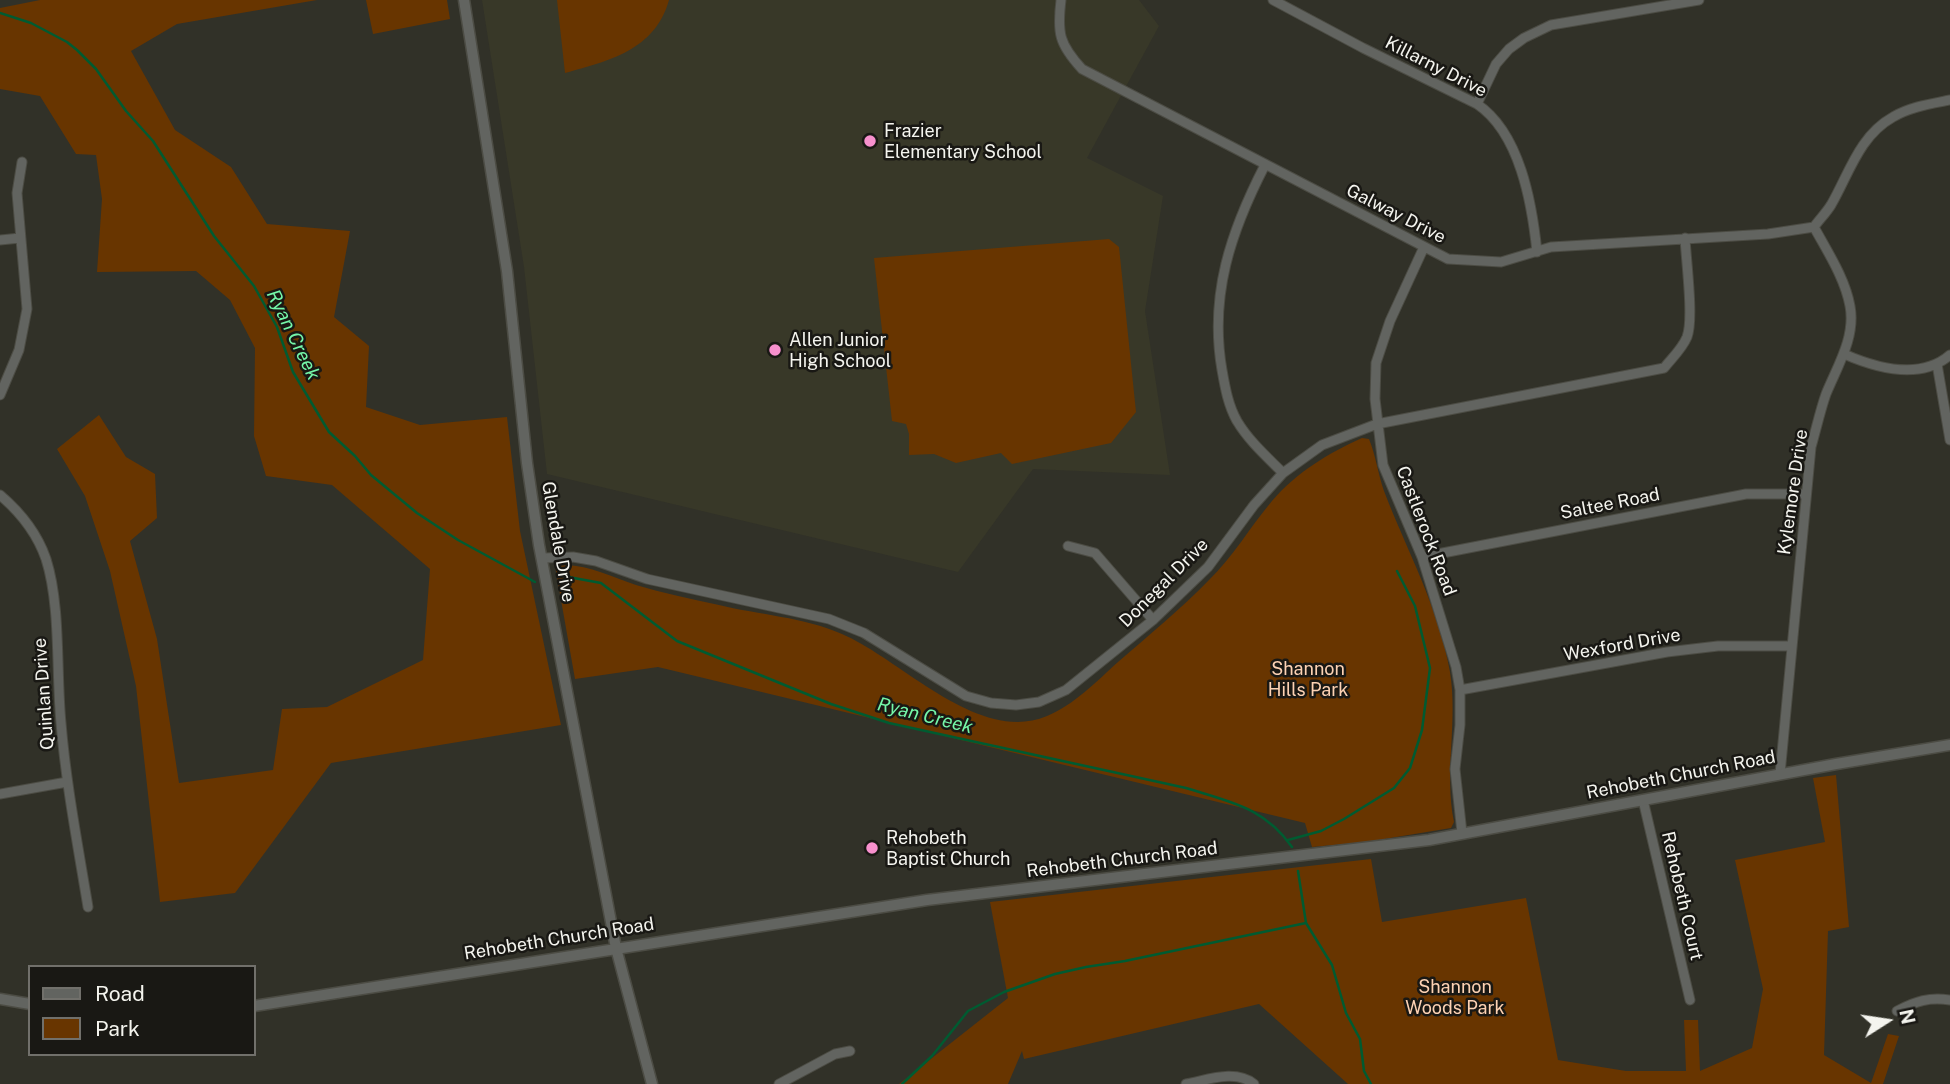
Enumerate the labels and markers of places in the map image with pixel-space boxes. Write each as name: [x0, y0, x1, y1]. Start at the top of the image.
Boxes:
place label: Frazier Elementary School: [884, 120, 1042, 162]
marker: Frazier Elementary School: [862, 133, 878, 149]
place label: Allen Junior High School: [789, 329, 891, 372]
marker: Allen Junior High School: [767, 342, 783, 358]
place label: Rehobeth Baptist Church: [886, 827, 1010, 870]
marker: Rehobeth Baptist Church: [864, 840, 880, 856]

